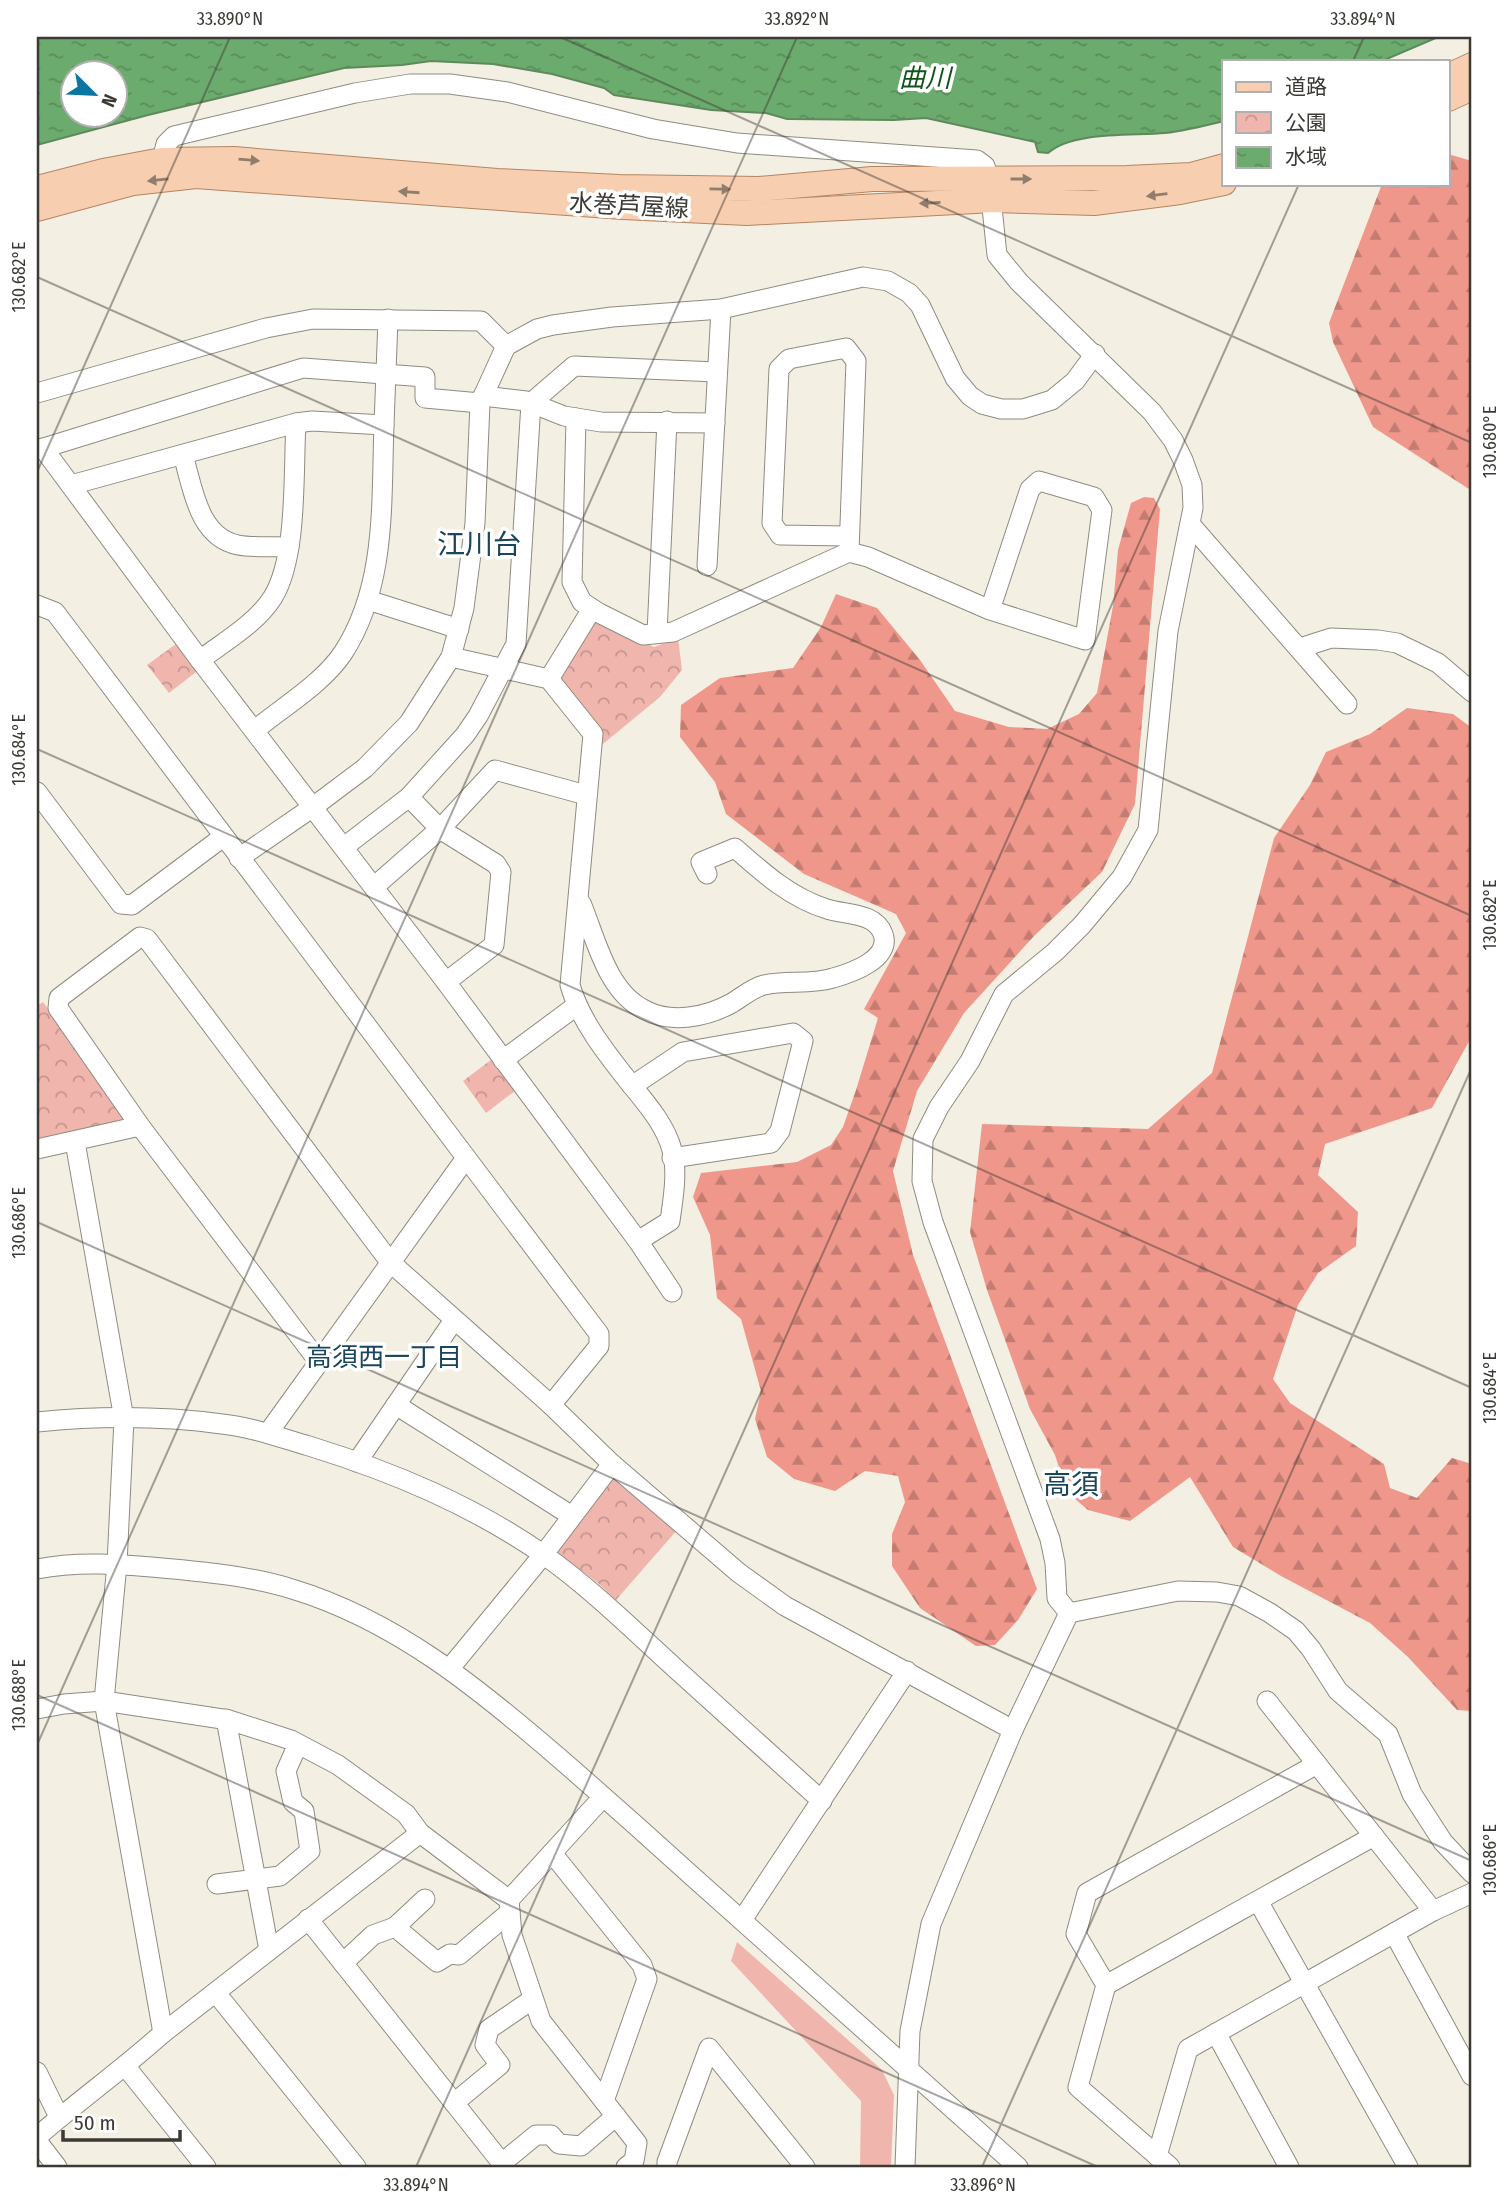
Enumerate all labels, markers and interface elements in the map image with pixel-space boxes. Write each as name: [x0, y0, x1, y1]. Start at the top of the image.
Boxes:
text: 33.890°N: [197, 8, 263, 30]
text: 33.892°N: [765, 8, 829, 30]
text: 33.894°N: [1330, 8, 1396, 30]
north arrow: [60, 60, 130, 130]
legend: [1222, 60, 1450, 186]
water label: 曲川: [899, 63, 954, 94]
text: 道路: [1285, 74, 1327, 100]
text: N: [96, 91, 122, 111]
text: 公園: [1285, 110, 1327, 136]
text: 水域: [1285, 144, 1327, 170]
one-way arrow: [238, 155, 260, 166]
one-way arrow: [1010, 173, 1032, 185]
one-way arrow: [147, 175, 169, 186]
one-way arrow: [709, 183, 731, 195]
one-way arrow: [398, 186, 420, 197]
street label: 水巻芦屋線: [568, 189, 690, 223]
one-way arrow: [1145, 190, 1167, 201]
one-way arrow: [919, 198, 941, 209]
text: 130.682°E: [8, 242, 30, 312]
text: 130.680°E: [1479, 406, 1501, 478]
district label: 江川台: [437, 528, 521, 561]
text: 130.684°E: [8, 714, 30, 786]
text: 130.682°E: [1479, 880, 1501, 950]
text: 130.686°E: [8, 1187, 30, 1259]
district label: 高須西一丁目: [306, 1342, 462, 1373]
text: 130.684°E: [1479, 1352, 1501, 1424]
district label: 高須: [1043, 1468, 1099, 1501]
text: 130.688°E: [8, 1659, 30, 1731]
text: 130.686°E: [1479, 1824, 1501, 1896]
scale bar: [63, 2099, 180, 2143]
text: 50 m: [74, 2110, 116, 2136]
text: 33.894°N: [383, 2174, 449, 2196]
text: 33.896°N: [950, 2174, 1016, 2196]

